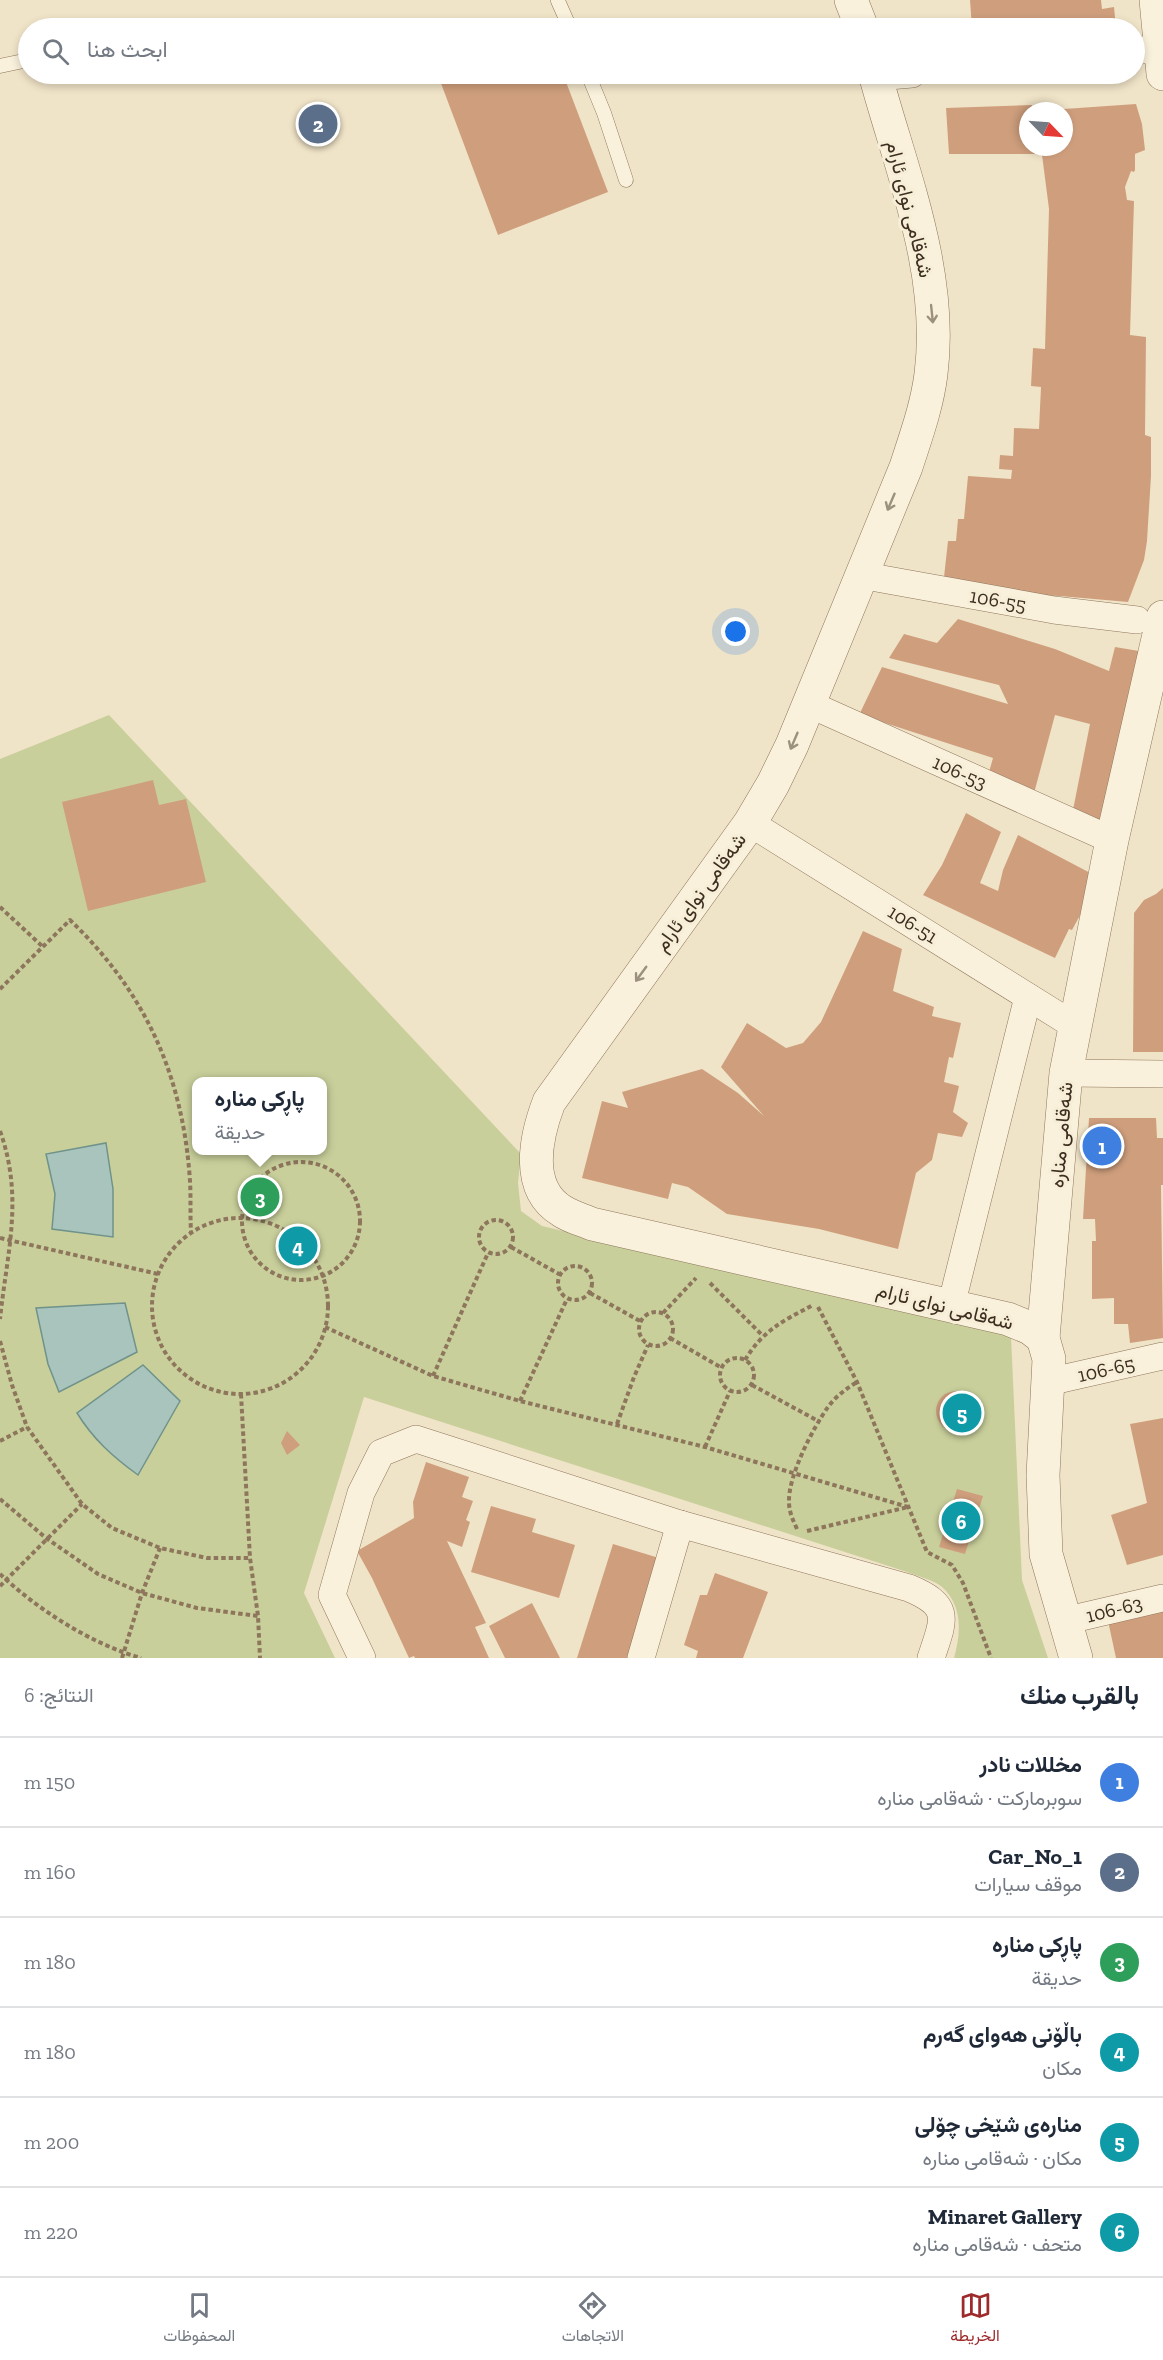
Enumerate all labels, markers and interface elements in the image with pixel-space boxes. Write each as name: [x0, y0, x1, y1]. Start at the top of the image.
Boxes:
search box: [18, 18, 1145, 84]
icon: search: [39, 35, 72, 68]
text: ابحث هنا: [87, 36, 167, 63]
pin: 2: [298, 102, 338, 146]
north arrow: [1019, 102, 1073, 156]
street label: شەقامی نوای ئارام: [880, 138, 939, 280]
one-way arrow: [927, 303, 938, 323]
one-way arrow: [885, 492, 896, 511]
street label: 106-55: [968, 583, 1028, 617]
your location: [721, 617, 750, 646]
one-way arrow: [787, 732, 798, 750]
street label: 106-53: [929, 750, 991, 794]
street label: شەقامی نوای ئارام: [649, 828, 752, 956]
street label: 106-51: [884, 899, 943, 949]
one-way arrow: [635, 965, 647, 981]
popup: [192, 1077, 327, 1155]
street label: شەقامی منارە: [1044, 1081, 1079, 1189]
text: پاڕکی منارە: [215, 1085, 304, 1112]
text: حديقة: [215, 1120, 265, 1144]
pin: 1: [1082, 1124, 1122, 1168]
pin: 3: [240, 1174, 280, 1220]
pin: 4: [278, 1224, 318, 1268]
street label: شەقامی نوای ئارام: [874, 1277, 1016, 1336]
street label: 106-65: [1075, 1351, 1137, 1387]
pin: 5: [942, 1390, 982, 1436]
pin: 6: [942, 1498, 980, 1544]
street label: 106-63: [1083, 1590, 1145, 1628]
text: بالقرب منك: [1020, 1679, 1139, 1711]
text: النتائج: 6: [24, 1683, 94, 1707]
text: مخللات نادر: [979, 1751, 1082, 1778]
text: 150 m: [24, 1770, 75, 1794]
text: 1: [1115, 1770, 1124, 1794]
text: سوبرماركت · شەقامی منارە: [877, 1786, 1082, 1810]
text: Car_No_1: [988, 1843, 1082, 1870]
text: 160 m: [24, 1860, 76, 1884]
text: 2: [1114, 1860, 1125, 1884]
text: موقف سيارات: [974, 1872, 1082, 1896]
text: پاڕکی منارە: [992, 1931, 1082, 1958]
text: 180 m: [24, 1950, 76, 1974]
text: 3: [1114, 1950, 1125, 1974]
text: حديقة: [1031, 1966, 1082, 1990]
text: باڵۆنی هەوای گەرم: [923, 2021, 1082, 2048]
text: 180 m: [24, 2040, 76, 2064]
text: 4: [1114, 2040, 1125, 2064]
text: مكان: [1042, 2056, 1082, 2080]
text: منارەی شێخی چۆلی: [914, 2111, 1082, 2138]
text: 200 m: [24, 2130, 79, 2154]
text: 5: [1114, 2130, 1125, 2154]
text: مكان · شەقامی منارە: [923, 2146, 1082, 2170]
text: Minaret Gallery: [928, 2203, 1082, 2230]
text: 220 m: [24, 2220, 78, 2244]
text: 6: [1114, 2220, 1125, 2244]
text: متحف · شەقامی منارە: [912, 2232, 1082, 2256]
tab: المحفوظات: [163, 2289, 235, 2350]
tab: الاتجاهات: [562, 2289, 624, 2350]
tab: الخريطة: [950, 2289, 1000, 2350]

